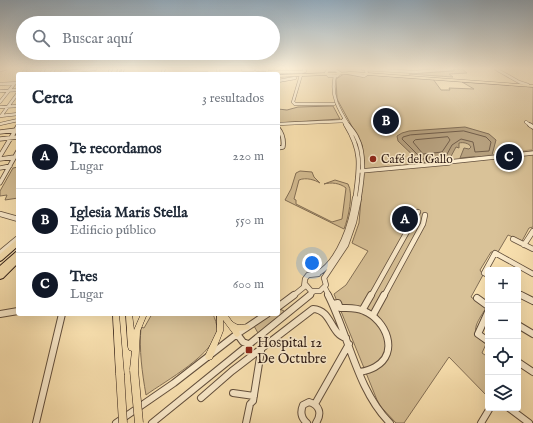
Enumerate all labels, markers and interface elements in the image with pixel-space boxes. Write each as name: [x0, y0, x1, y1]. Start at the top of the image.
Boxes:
search box: [16, 16, 280, 60]
icon: search: [30, 27, 52, 49]
text: Buscar aquí: [62, 29, 132, 48]
text: Cerca: [32, 88, 73, 109]
text: 3 resultados: [202, 90, 264, 107]
pin: B: [373, 106, 399, 136]
text: Te recordamos: [70, 139, 162, 158]
pin: C: [496, 142, 522, 172]
text: A: [41, 148, 49, 165]
text: 220 m: [233, 148, 264, 165]
place label: Café del Gallo: [381, 152, 453, 167]
marker: Café del Gallo: [368, 154, 378, 164]
text: Lugar: [70, 158, 103, 175]
text: Iglesia Maris Stella: [70, 203, 188, 222]
pin: A: [392, 204, 418, 234]
text: B: [41, 212, 49, 229]
text: 550 m: [235, 212, 264, 229]
text: Edificio público: [70, 222, 156, 239]
your location: [302, 253, 322, 273]
text: Tres: [70, 267, 97, 286]
map controls: [485, 267, 521, 411]
button: +: [485, 267, 521, 303]
text: C: [40, 276, 50, 293]
text: 600 m: [233, 276, 264, 293]
text: Lugar: [70, 286, 103, 303]
button: −: [485, 303, 521, 339]
place label: Hospital 12 De Octubre: [257, 334, 327, 368]
button: locate: [485, 339, 521, 375]
marker: Hospital 12 De Octubre: [244, 345, 254, 355]
button: layers: [485, 375, 521, 411]

